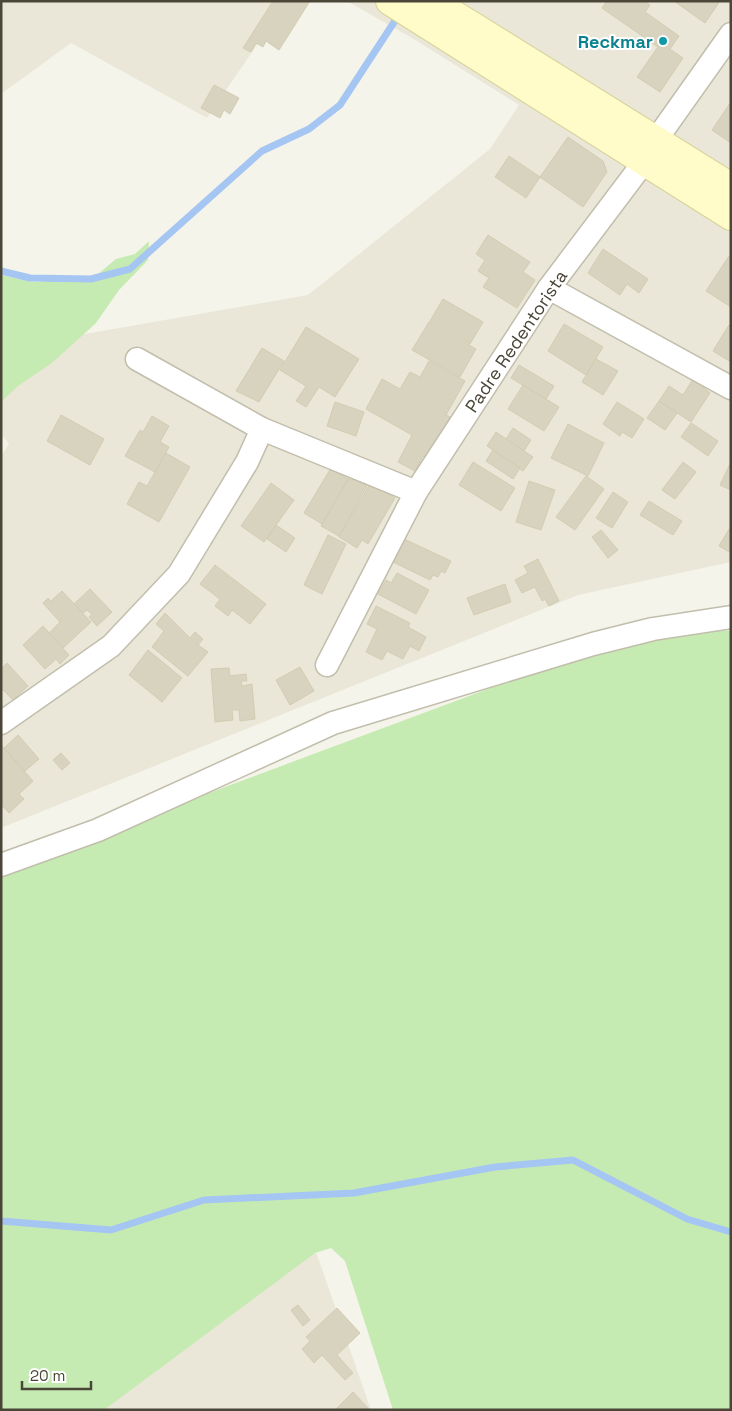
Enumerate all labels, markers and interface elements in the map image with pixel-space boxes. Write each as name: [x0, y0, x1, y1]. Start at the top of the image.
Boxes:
place label: Reckmar: [578, 30, 653, 53]
marker: Reckmar: [657, 35, 669, 47]
street label: Padre Redentorista: [460, 265, 572, 417]
scale bar: [22, 1358, 91, 1390]
text: 20 m: [30, 1366, 65, 1385]

